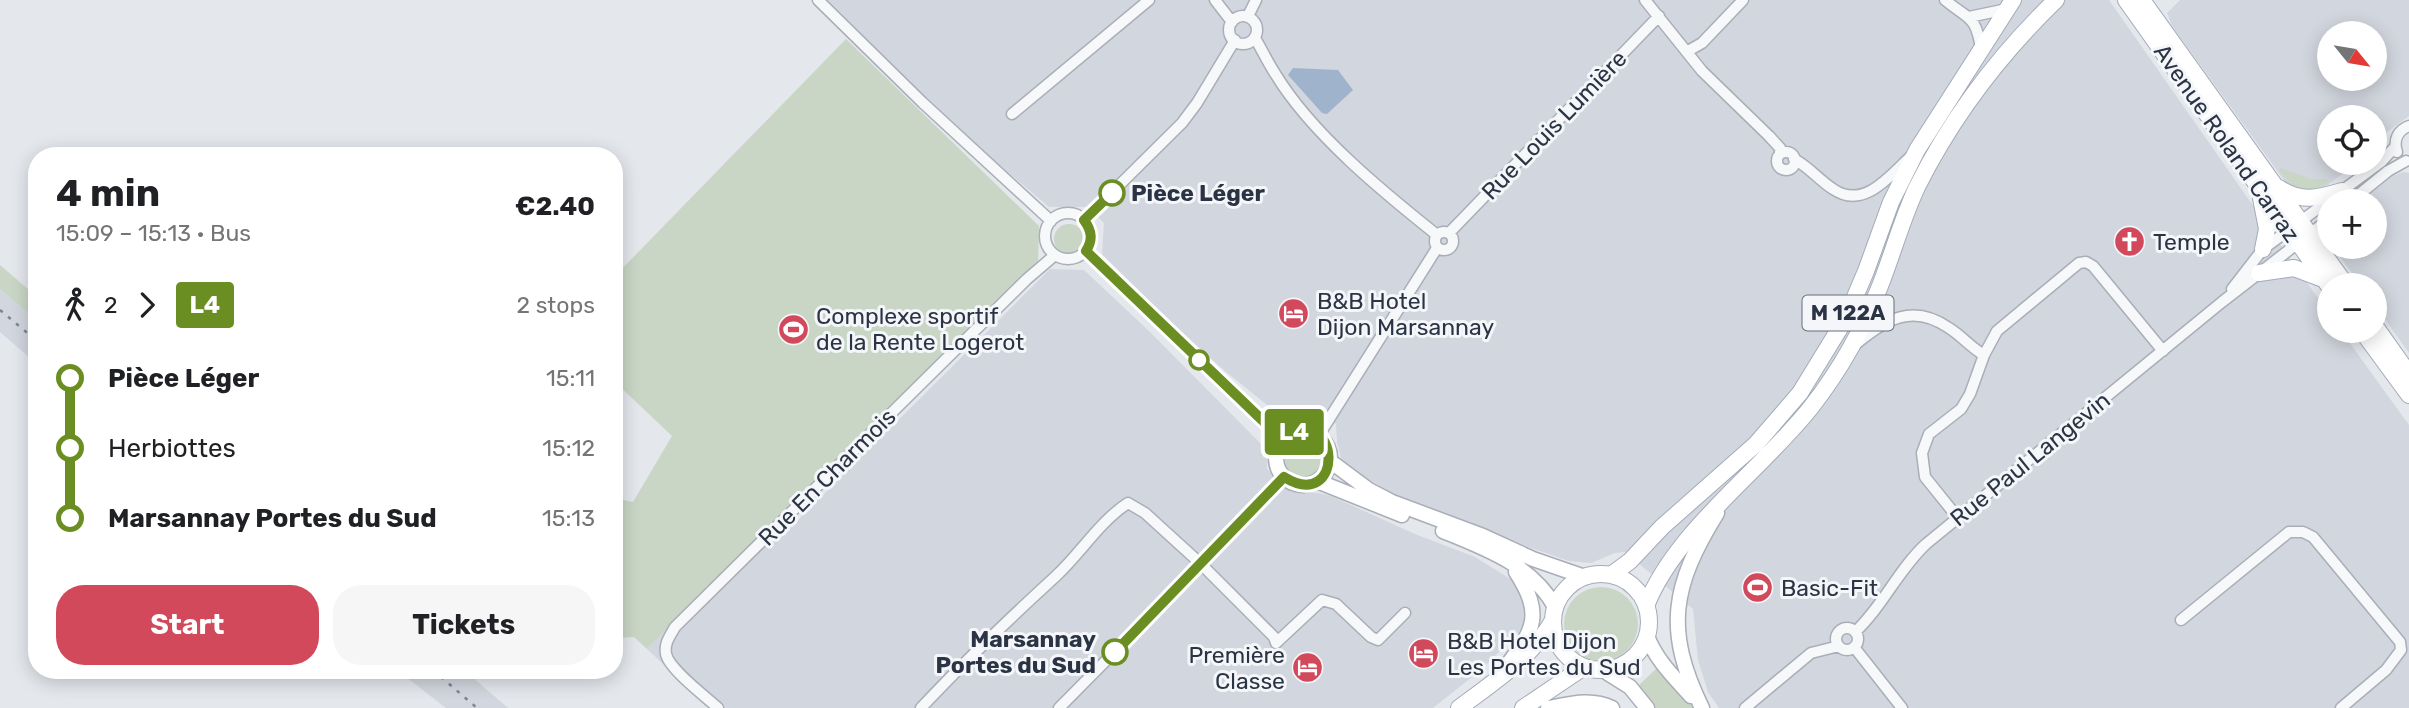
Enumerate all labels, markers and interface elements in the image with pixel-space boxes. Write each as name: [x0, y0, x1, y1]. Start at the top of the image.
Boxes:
north arrow: [2317, 21, 2387, 91]
map controls: [2317, 21, 2387, 343]
street label: Avenue Roland Carraz: [2148, 38, 2306, 248]
street label: Rue Louis Lumière: [1476, 44, 1632, 206]
button: locate: [2317, 105, 2387, 175]
text: 4 min: [56, 170, 160, 216]
place label: Pièce Léger: [1131, 179, 1265, 207]
marker: Pièce Léger: [1099, 180, 1125, 206]
button: +: [2317, 189, 2387, 259]
text: €2.40: [515, 191, 595, 222]
text: 15:09 – 15:13 · Bus: [56, 219, 251, 247]
church icon: Temple: [2113, 225, 2147, 259]
place label: Temple: [2153, 228, 2230, 256]
button: −: [2317, 273, 2387, 343]
icon: walk: [56, 286, 94, 324]
icon: forward: [128, 286, 166, 324]
place label: B&B Hotel Dijon Marsannay: [1317, 287, 1494, 341]
text: 2: [104, 291, 118, 319]
text: L4: [190, 291, 220, 319]
text: 2 stops: [517, 291, 595, 319]
road number: M 122A: [1802, 296, 1894, 330]
hotel icon: B&B Hotel Dijon Marsannay: [1277, 297, 1311, 331]
place label: Complexe sportif de la Rente Logerot: [816, 302, 1024, 356]
sports icon: Complexe sportif de la Rente Logerot: [776, 312, 810, 346]
unlabelled marker: [1189, 350, 1209, 370]
text: Pièce Léger: [108, 363, 259, 394]
text: 15:11: [546, 364, 595, 392]
street label: Rue Paul Langevin: [1944, 386, 2116, 532]
street label: Rue En Charmois: [753, 403, 901, 551]
line badge: L4: [1262, 409, 1326, 455]
text: L4: [1279, 418, 1309, 446]
text: Herbiottes: [108, 433, 236, 464]
text: 15:12: [542, 434, 595, 462]
text: Marsannay Portes du Sud: [108, 503, 437, 534]
text: 15:13: [542, 504, 595, 532]
sports icon: Basic-Fit: [1741, 571, 1775, 605]
place label: Basic-Fit: [1781, 574, 1878, 602]
button: Start: [56, 585, 319, 665]
button: Tickets: [333, 585, 595, 665]
place label: Marsannay Portes du Sud: [935, 625, 1096, 679]
place label: B&B Hotel Dijon Les Portes du Sud: [1447, 627, 1641, 681]
hotel icon: B&B Hotel Dijon Les Portes du Sud: [1407, 637, 1441, 671]
marker: Marsannay Portes du Sud: [1102, 639, 1128, 665]
place label: Première Classe: [1189, 641, 1285, 695]
hotel icon: Première Classe: [1291, 651, 1325, 685]

